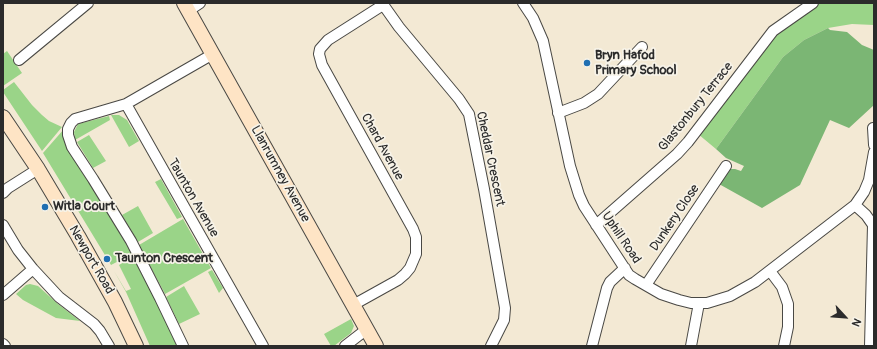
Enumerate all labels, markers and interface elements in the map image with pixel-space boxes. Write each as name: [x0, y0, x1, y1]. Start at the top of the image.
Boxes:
place label: Bryn Hafod Primary School: [595, 48, 676, 79]
marker: Bryn Hafod Primary School: [582, 58, 592, 68]
street label: Glastonbury Terrace: [655, 59, 737, 155]
street label: Cheddar Crescent: [472, 110, 508, 208]
street label: Chard Avenue: [357, 111, 407, 183]
street label: Llanrumney Avenue: [247, 123, 313, 225]
street label: Taunton Avenue: [164, 156, 222, 240]
street label: Dunkery Close: [647, 182, 703, 254]
place label: Witla Court: [53, 199, 115, 215]
marker: Witla Court: [40, 202, 50, 212]
street label: Uphill Road: [598, 209, 644, 267]
street label: Newport Road: [65, 223, 117, 297]
place label: Taunton Crescent: [115, 251, 213, 267]
marker: Taunton Crescent: [102, 254, 112, 264]
north arrow: [825, 297, 865, 337]
text: N: [849, 316, 864, 329]

